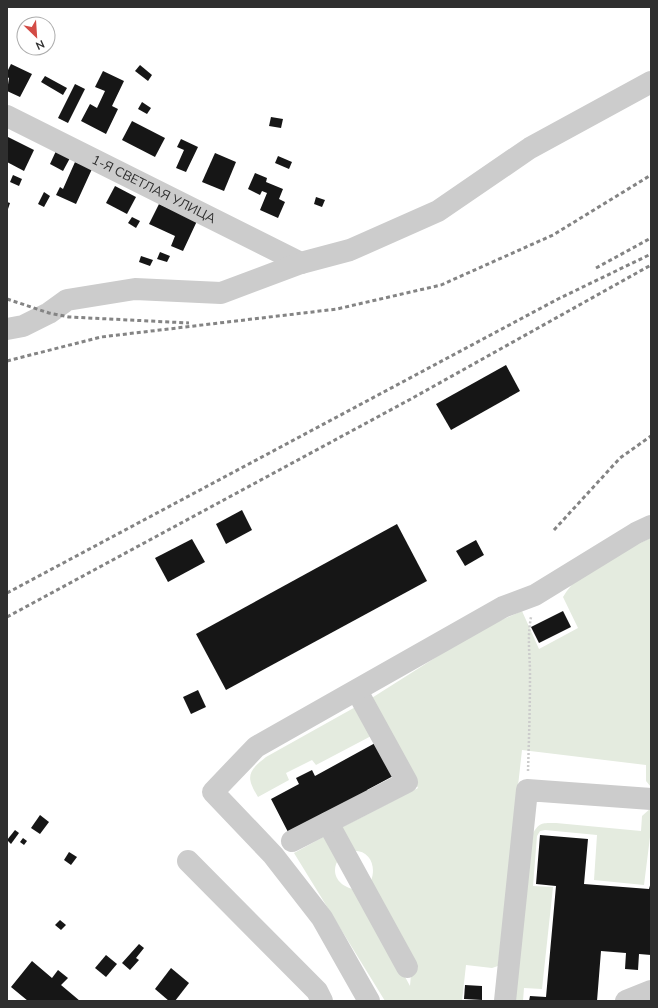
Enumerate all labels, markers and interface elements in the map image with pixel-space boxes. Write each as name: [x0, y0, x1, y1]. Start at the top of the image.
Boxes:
north arrow: [16, 16, 56, 56]
text: N: [33, 36, 47, 53]
street label: 1-Я СВЕТЛАЯ УЛИЦА: [89, 151, 219, 228]

